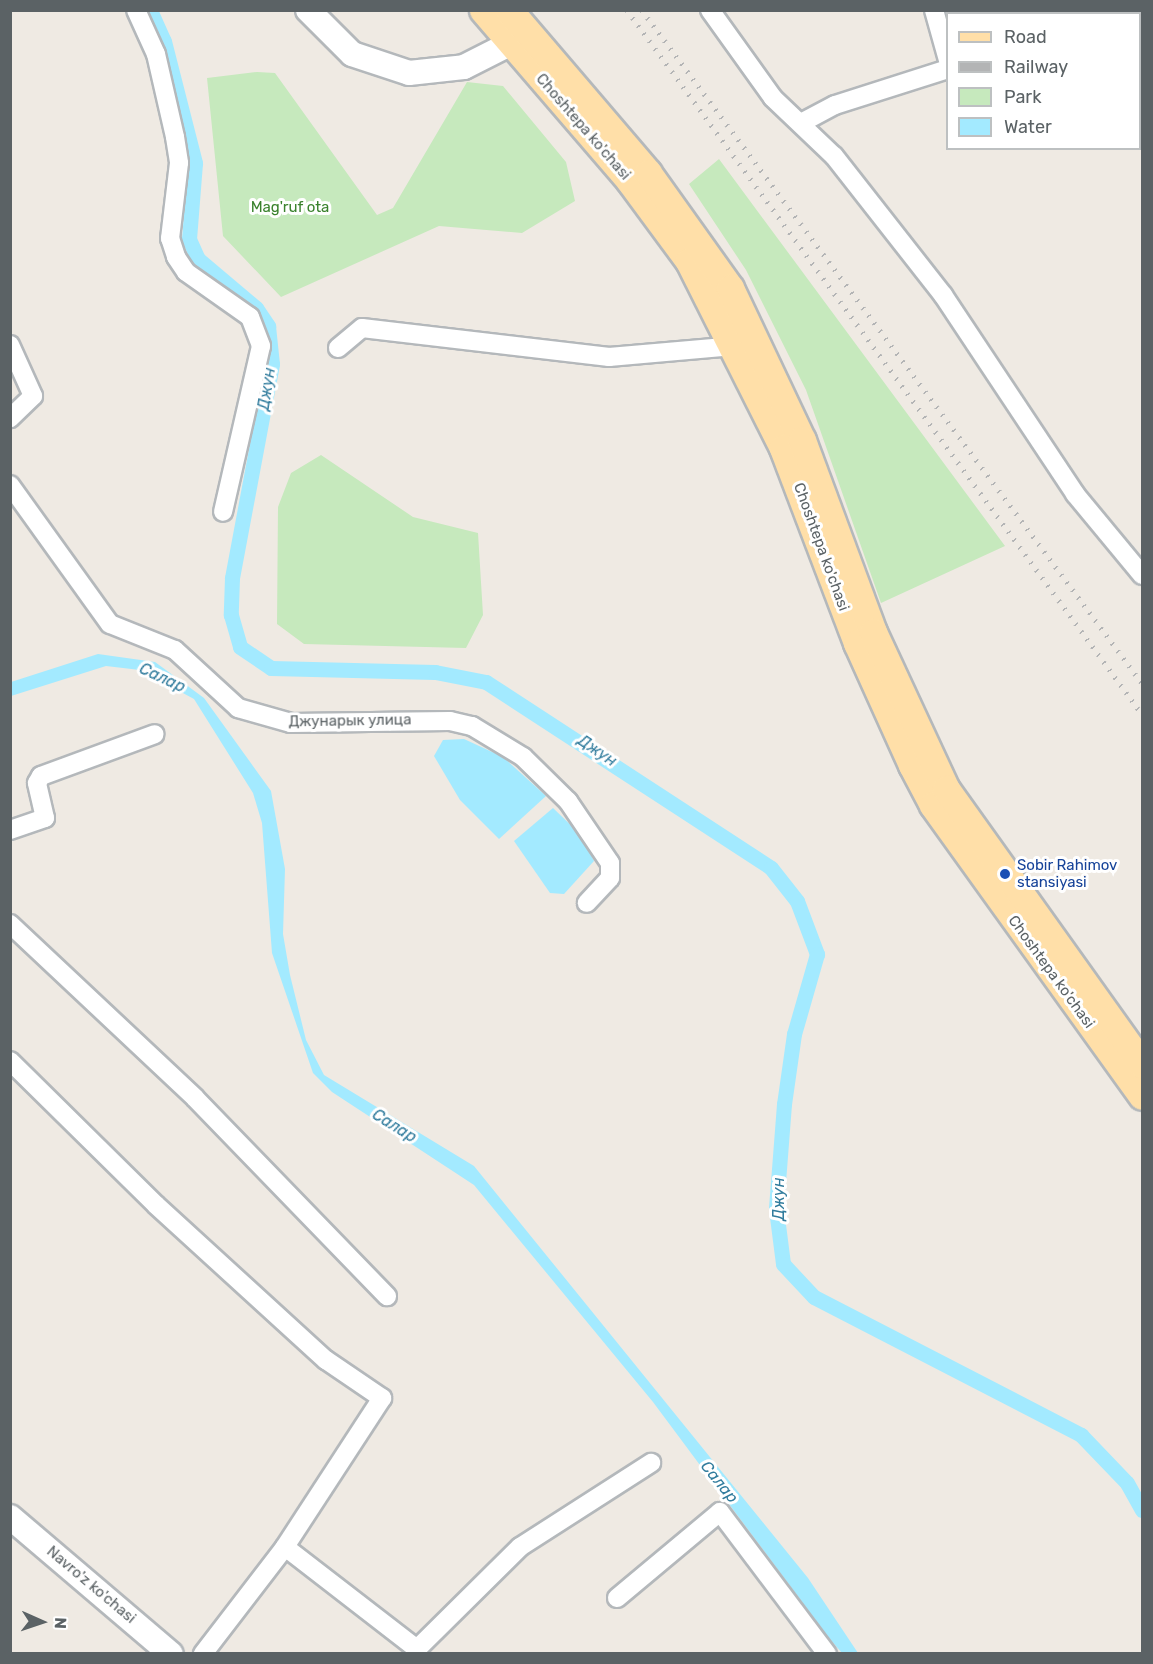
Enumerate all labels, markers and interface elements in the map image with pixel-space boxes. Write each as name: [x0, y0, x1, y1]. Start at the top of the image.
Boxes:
legend: [946, 12, 1141, 150]
text: Road: [1004, 26, 1047, 48]
text: Railway: [1004, 56, 1068, 78]
street label: Choshtepa ko'chasi: [532, 70, 634, 184]
text: Park: [1004, 86, 1041, 108]
text: Water: [1004, 116, 1052, 138]
park label: Mag'ruf ota: [250, 199, 330, 217]
water label: Джун: [254, 366, 280, 412]
street label: Choshtepa ko'chasi: [789, 481, 853, 613]
water label: Салар: [136, 659, 188, 697]
street label: Джунарык улица: [289, 711, 411, 731]
water label: Джун: [574, 731, 620, 771]
place label: Sobir Rahimov stansiyasi: [1017, 856, 1118, 891]
marker: Sobir Rahimov stansiyasi: [998, 867, 1012, 881]
street label: Choshtepa ko'chasi: [1004, 912, 1098, 1032]
water label: Салар: [368, 1105, 420, 1147]
water label: Джун: [769, 1178, 789, 1220]
water label: Салар: [696, 1457, 742, 1507]
street label: Navro'z ko'chasi: [43, 1543, 139, 1627]
north arrow: [12, 1592, 72, 1652]

